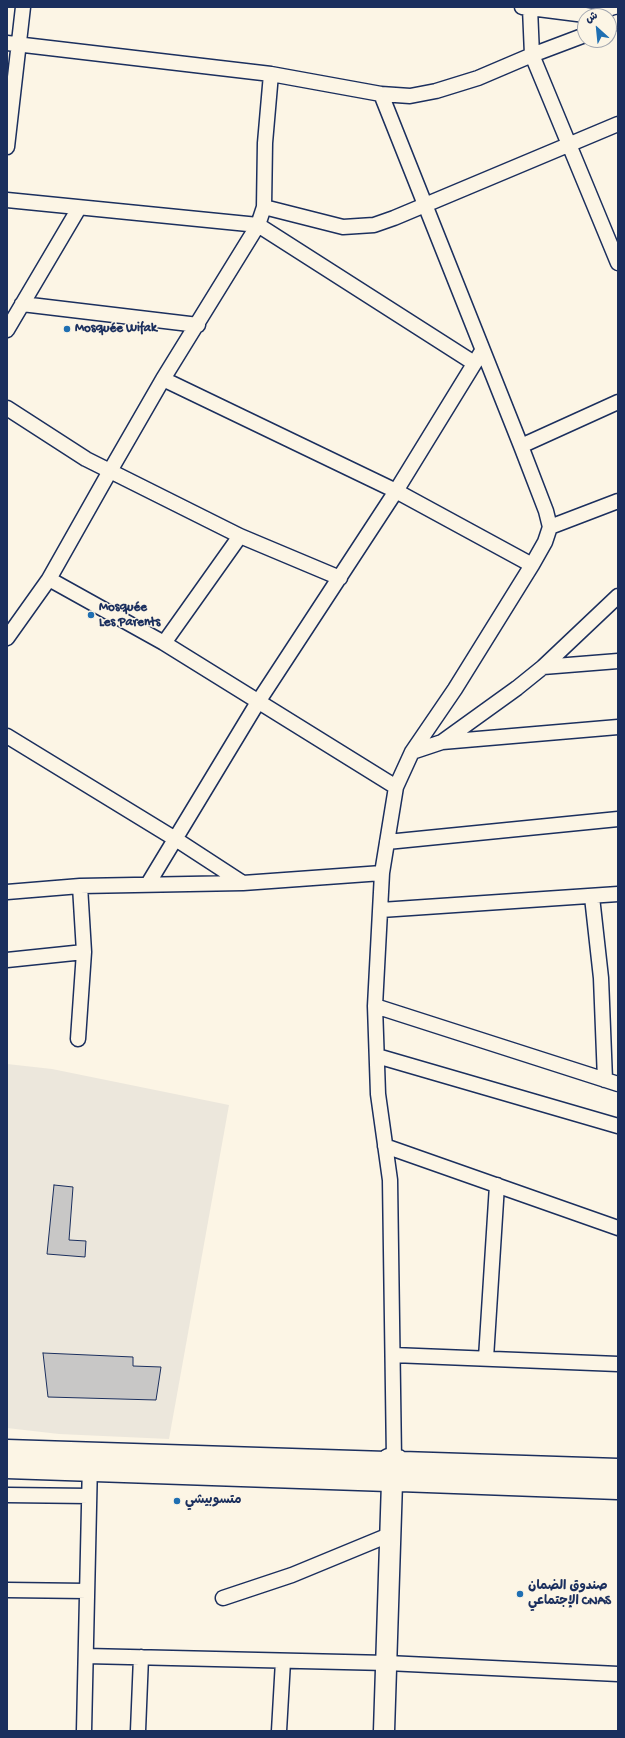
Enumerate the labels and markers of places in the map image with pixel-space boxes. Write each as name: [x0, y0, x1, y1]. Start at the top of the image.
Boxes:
place label: Mosquée Wifak: [75, 321, 157, 337]
marker: Mosquée Wifak: [62, 324, 72, 334]
place label: Mosquée Les Parents: [99, 600, 160, 631]
marker: Mosquée Les Parents: [86, 610, 96, 620]
place label: متسوبيشي: [185, 1493, 242, 1509]
marker: متسوبيشي: [172, 1496, 182, 1506]
place label: صندوق الضمان الإجتماعي CNAS: [528, 1579, 611, 1610]
marker: صندوق الضمان الإجتماعي CNAS: [515, 1589, 525, 1599]

